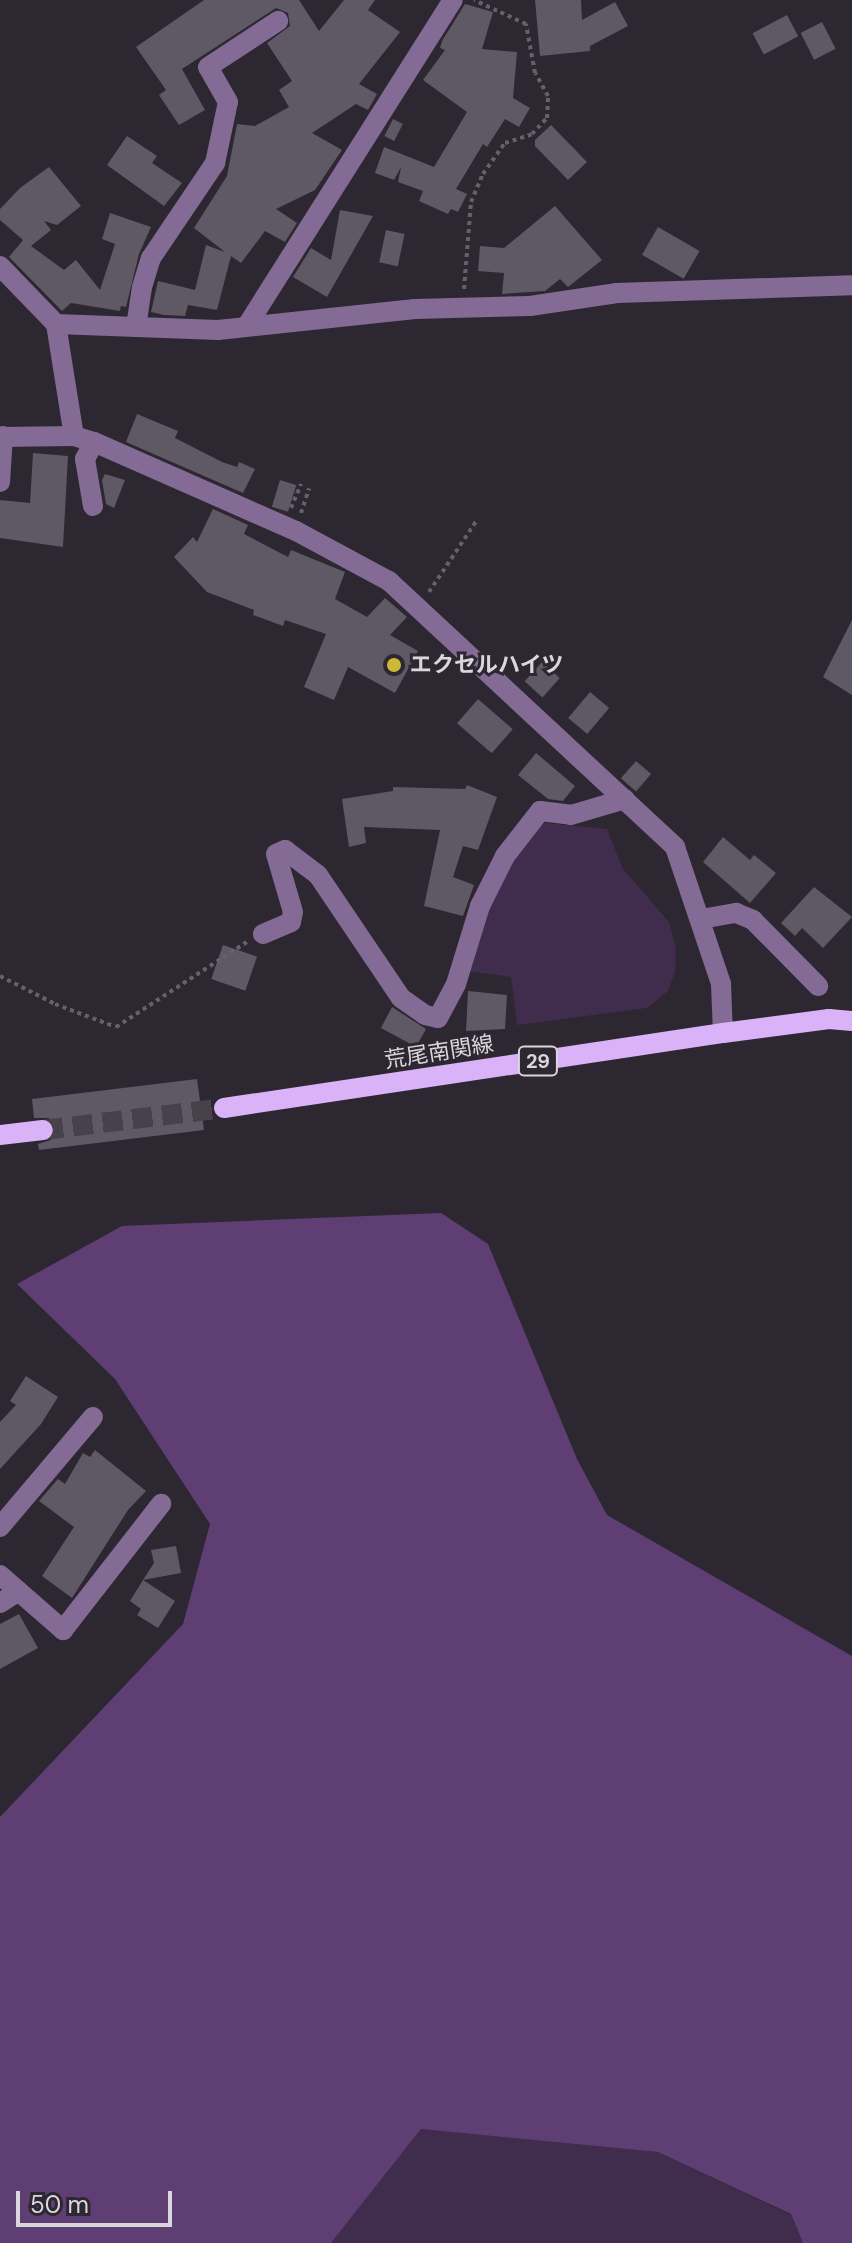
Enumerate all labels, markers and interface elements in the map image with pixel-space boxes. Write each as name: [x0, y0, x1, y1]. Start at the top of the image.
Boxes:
place label: エクセルハイツ: [410, 652, 564, 678]
marker: エクセルハイツ: [385, 656, 403, 674]
street label: 荒尾南関線: [383, 1030, 495, 1074]
road number: 29: [516, 1045, 560, 1077]
scale bar: [20, 2175, 176, 2225]
text: 50 m: [30, 2189, 89, 2220]

